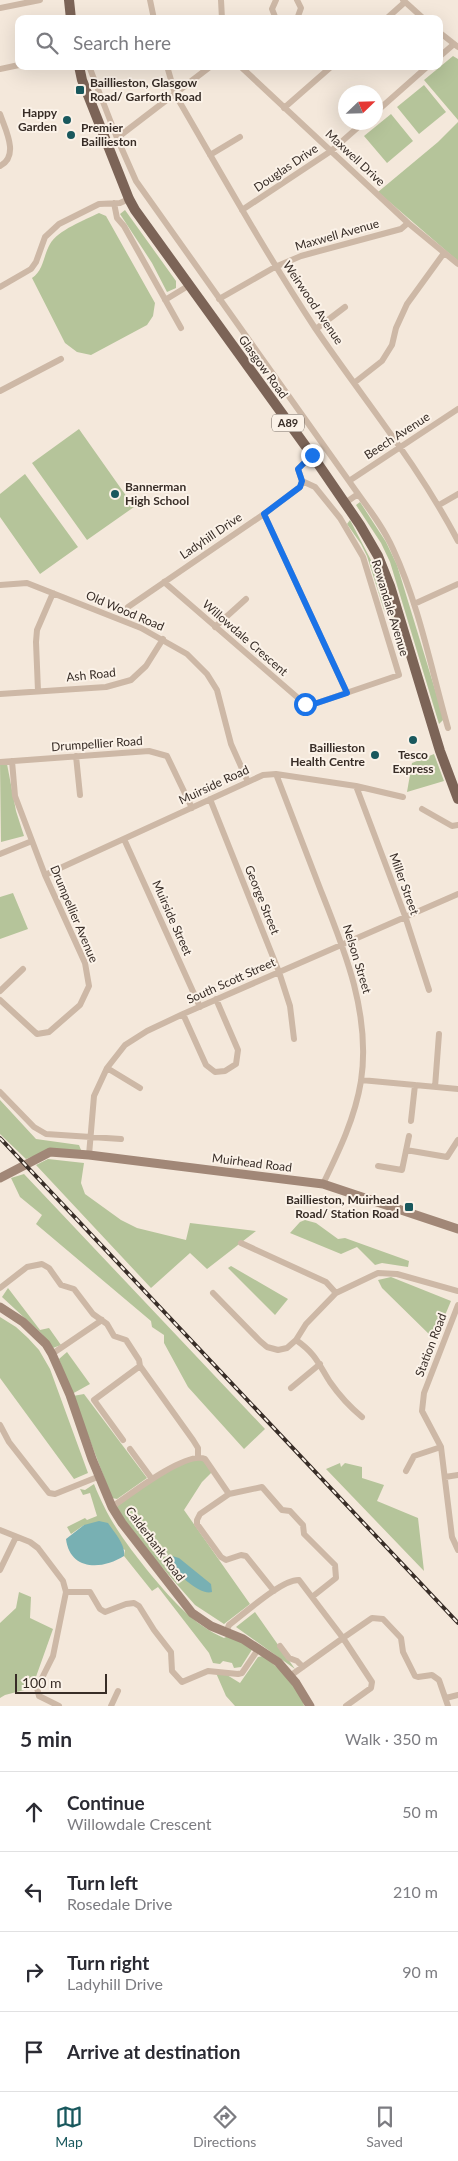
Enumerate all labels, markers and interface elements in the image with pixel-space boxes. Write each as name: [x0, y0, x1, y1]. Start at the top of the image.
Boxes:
search box: [15, 15, 443, 70]
icon: search: [33, 29, 61, 57]
text: Search here: [73, 31, 171, 54]
place label: Baillieston, Glasgow Road/ Garforth Road: [90, 75, 202, 104]
marker: Baillieston, Glasgow Road/ Garforth Road: [74, 84, 86, 96]
north arrow: [338, 85, 383, 130]
place label: Happy Garden: [18, 105, 58, 134]
marker: Happy Garden: [61, 114, 73, 126]
place label: Premier Baillieston: [81, 120, 137, 149]
street label: Maxwell Drive: [322, 126, 388, 189]
marker: Premier Baillieston: [65, 129, 77, 141]
street label: Douglas Drive: [251, 141, 321, 195]
street label: Maxwell Avenue: [293, 215, 381, 254]
street label: Weirwood Avenue: [280, 258, 347, 347]
street label: Glasgow Road: [235, 332, 291, 401]
street label: Beech Avenue: [361, 409, 432, 462]
road number: A89: [272, 414, 304, 432]
route end: [301, 444, 324, 467]
place label: Bannerman High School: [125, 479, 189, 508]
marker: Bannerman High School: [109, 488, 121, 500]
street label: Ladyhill Drive: [177, 509, 245, 562]
street label: Rowandale Avenue: [369, 558, 412, 658]
street label: Old Wood Road: [84, 587, 167, 634]
street label: Willowdale Crescent: [199, 596, 292, 679]
street label: Ash Road: [65, 664, 116, 685]
route start: [294, 693, 317, 716]
street label: Drumpellier Road: [51, 733, 143, 754]
marker: Tesco Express: [407, 734, 419, 746]
place label: Baillieston Health Centre: [290, 740, 366, 769]
place label: Tesco Express: [392, 747, 434, 776]
marker: Baillieston Health Centre: [369, 749, 381, 761]
street label: Muirside Road: [176, 762, 251, 807]
street label: Miller Street: [386, 851, 423, 917]
street label: Drumpellier Avenue: [47, 863, 102, 965]
street label: George Street: [242, 863, 283, 937]
street label: Muirside Street: [149, 878, 196, 958]
street label: Nelson Street: [340, 922, 375, 996]
street label: South Scott Street: [184, 954, 278, 1007]
street label: Muirhead Road: [211, 1150, 293, 1175]
place label: Baillieston, Muirhead Road/ Station Road: [286, 1192, 399, 1221]
marker: Baillieston, Muirhead Road/ Station Road: [403, 1201, 415, 1213]
street label: Station Road: [412, 1311, 450, 1379]
street label: Calderbank Road: [123, 1503, 188, 1584]
scale bar: [15, 1671, 108, 1694]
text: 100 m: [22, 1674, 61, 1691]
text: 5 min: [20, 1726, 72, 1751]
text: Walk · 350 m: [345, 1729, 438, 1748]
text: Continue: [67, 1791, 145, 1814]
icon: ahead: [20, 1798, 48, 1826]
text: 50 m: [402, 1802, 438, 1821]
text: Willowdale Crescent: [67, 1814, 212, 1833]
text: Turn left: [67, 1871, 138, 1894]
icon: left: [20, 1878, 48, 1906]
text: 210 m: [393, 1882, 438, 1901]
text: Rosedale Drive: [67, 1894, 172, 1913]
text: Turn right: [67, 1951, 149, 1974]
icon: right: [20, 1958, 48, 1986]
text: 90 m: [402, 1962, 438, 1981]
text: Ladyhill Drive: [67, 1974, 163, 1993]
icon: arrive: [20, 2038, 48, 2066]
text: Arrive at destination: [67, 2040, 240, 2063]
tab: Map: [55, 2103, 83, 2150]
tab: Directions: [193, 2103, 256, 2150]
tab: Saved: [366, 2103, 403, 2150]

